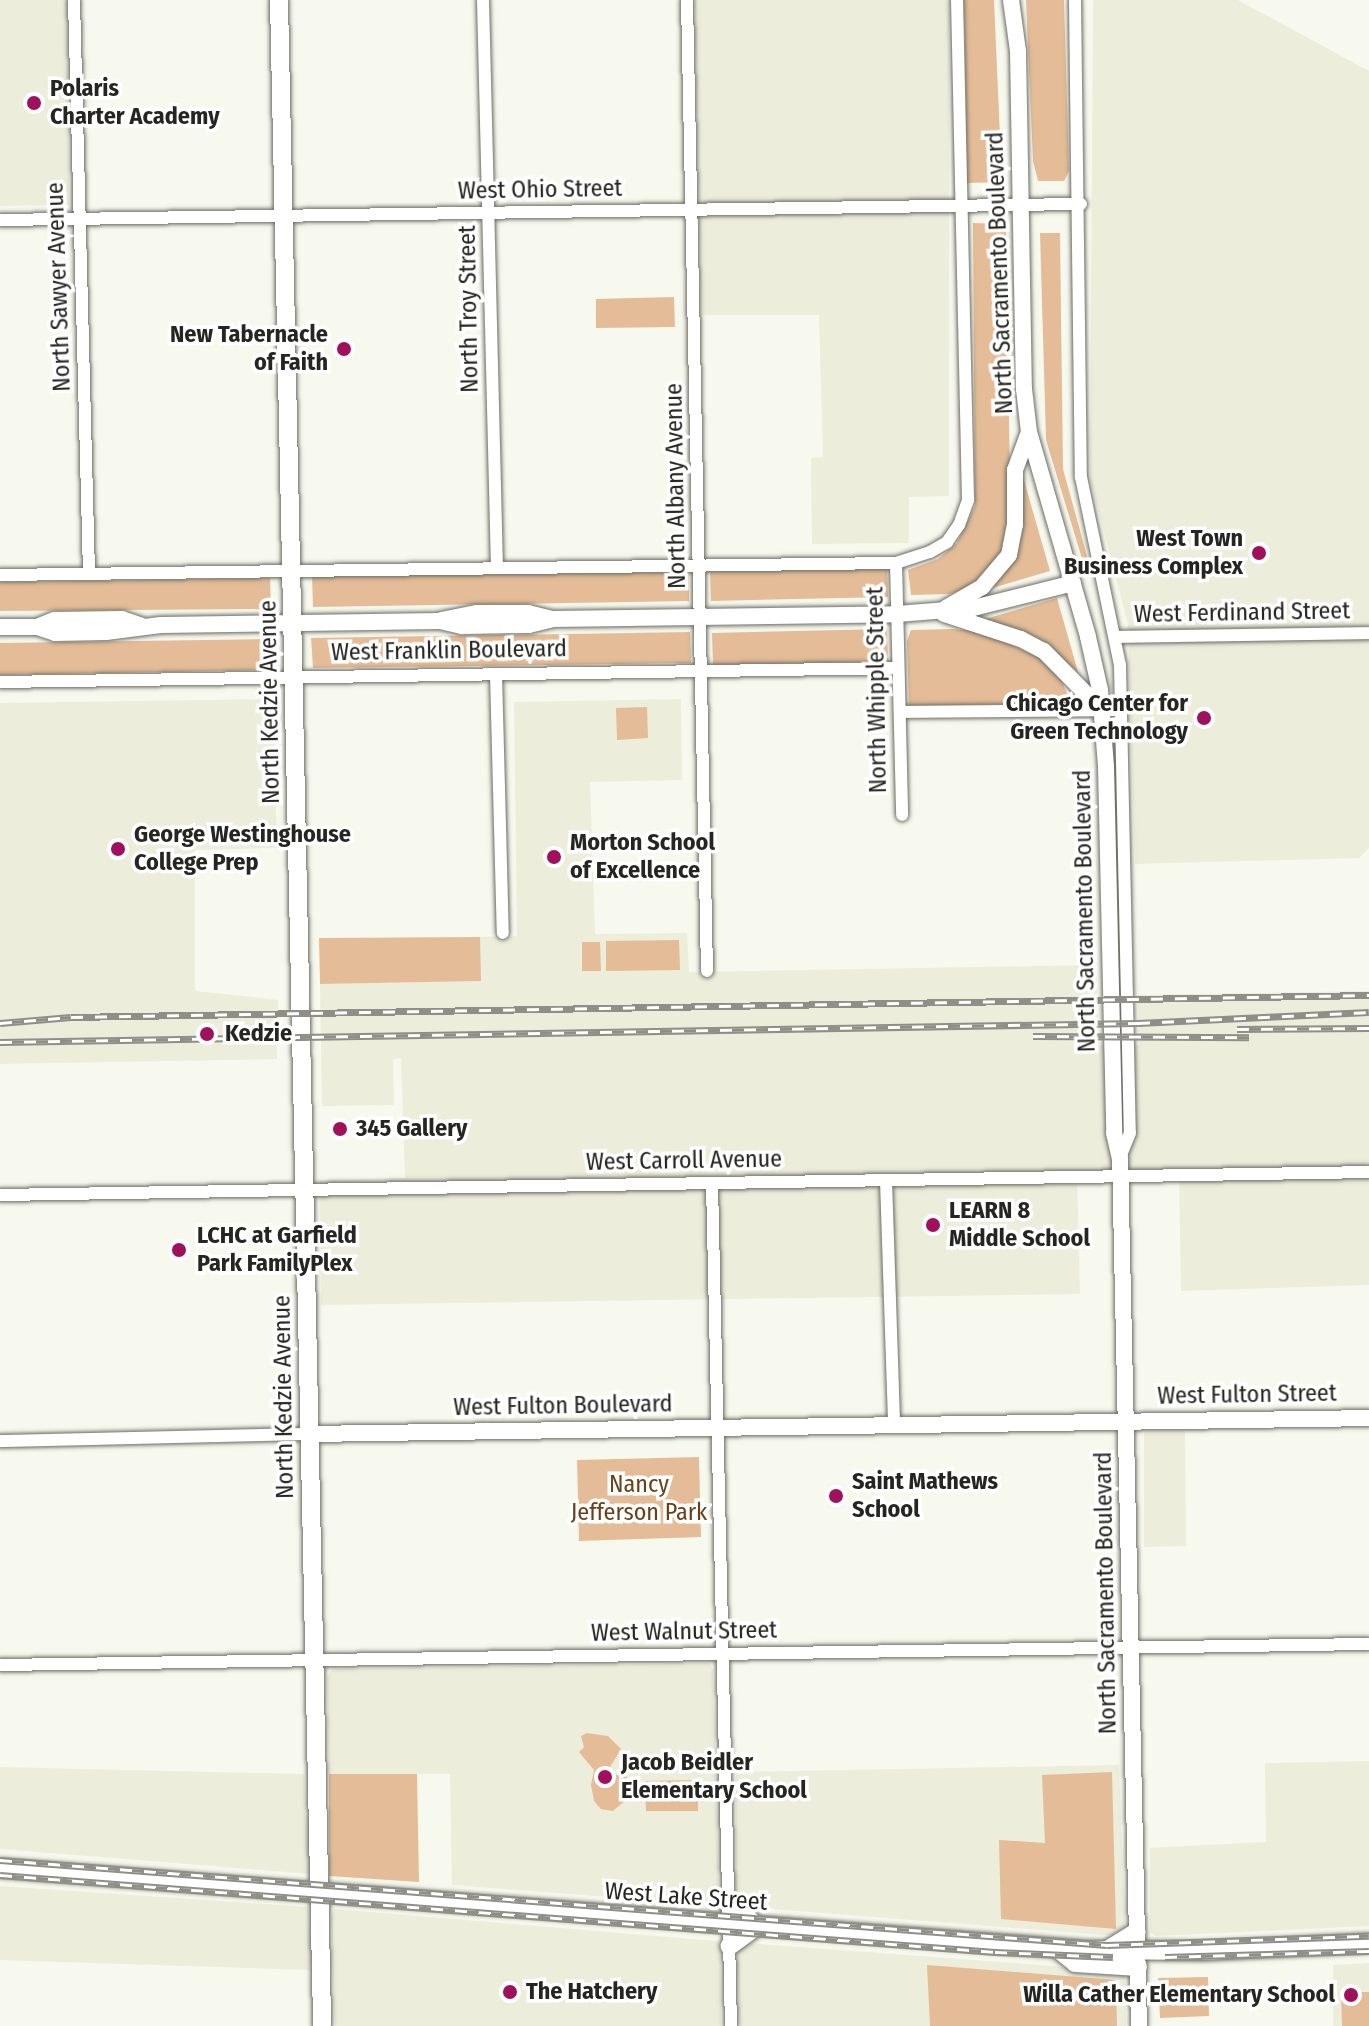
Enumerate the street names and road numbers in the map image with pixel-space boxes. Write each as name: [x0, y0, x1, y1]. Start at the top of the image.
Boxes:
street label: North Sacramento Boulevard: [981, 131, 1019, 415]
street label: West Ohio Street: [458, 174, 622, 206]
street label: North Sawyer Avenue: [41, 182, 77, 392]
street label: North Troy Street: [453, 225, 485, 393]
street label: North Albany Avenue: [660, 383, 692, 589]
street label: North Whipple Street: [861, 586, 893, 794]
street label: West Ferdinand Street: [1134, 597, 1350, 629]
street label: North Kedzie Avenue: [254, 600, 286, 804]
street label: West Franklin Boulevard: [331, 635, 567, 667]
street label: North Sacramento Boulevard: [1068, 769, 1102, 1053]
street label: West Carroll Avenue: [586, 1145, 782, 1177]
street label: North Kedzie Avenue: [268, 1295, 300, 1499]
street label: West Fulton Street: [1157, 1379, 1337, 1411]
street label: West Fulton Boulevard: [453, 1390, 673, 1422]
street label: North Sacramento Boulevard: [1089, 1451, 1123, 1735]
street label: West Walnut Street: [591, 1616, 777, 1648]
street label: West Lake Street: [604, 1877, 768, 1917]

